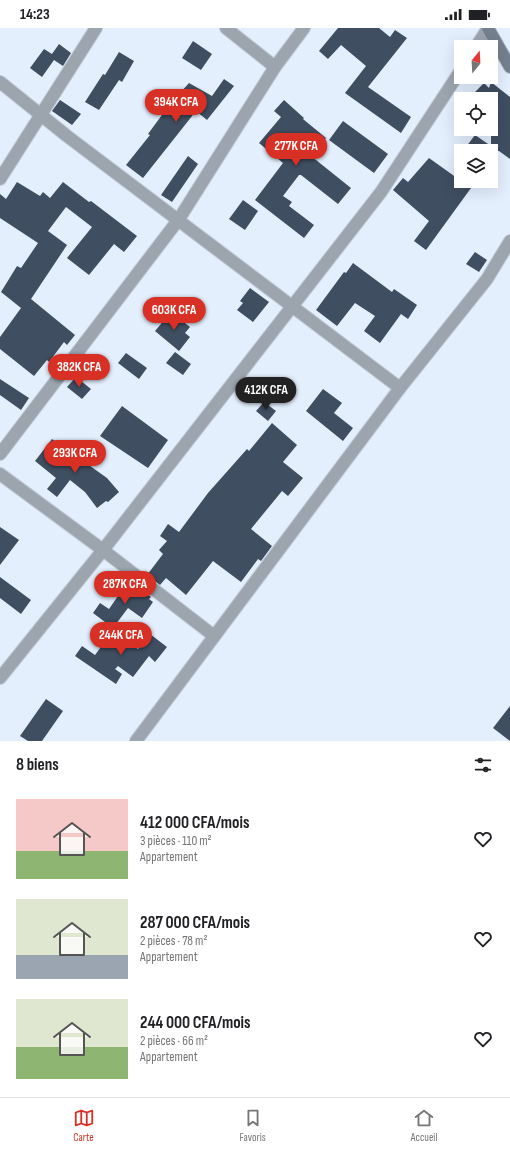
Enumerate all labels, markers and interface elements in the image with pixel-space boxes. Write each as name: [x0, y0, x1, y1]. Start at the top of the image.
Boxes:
text: 14:23: [20, 5, 50, 24]
north arrow: [454, 40, 498, 84]
map controls: [454, 40, 498, 188]
pin: 394K CFA: [135, 89, 217, 123]
button: locate: [454, 92, 498, 136]
text: 394K CFA: [154, 94, 198, 110]
pin: 277K CFA: [255, 133, 337, 167]
text: 277K CFA: [274, 138, 318, 154]
button: layers: [454, 144, 498, 188]
pin: 603K CFA: [133, 297, 215, 331]
text: 603K CFA: [152, 302, 196, 318]
pin: 382K CFA: [38, 354, 120, 388]
text: 382K CFA: [57, 359, 101, 375]
pin: 412K CFA: [225, 377, 307, 411]
text: 412K CFA: [244, 382, 288, 398]
pin: 293K CFA: [34, 440, 116, 474]
text: 293K CFA: [53, 445, 97, 461]
pin: 287K CFA: [84, 571, 166, 605]
text: 287K CFA: [103, 576, 147, 592]
pin: 244K CFA: [80, 622, 162, 656]
text: 244K CFA: [99, 627, 143, 643]
icon: filters: [472, 754, 494, 776]
text: 8 biens: [16, 755, 59, 775]
text: 412 000 CFA/mois: [140, 813, 250, 833]
icon: home: [48, 815, 96, 863]
icon: heart: [472, 828, 494, 850]
text: 3 pièces · 110 m²: [140, 833, 212, 849]
text: Appartement: [140, 849, 198, 865]
text: 287 000 CFA/mois: [140, 913, 250, 933]
icon: home: [48, 915, 96, 963]
icon: heart: [472, 928, 494, 950]
text: 2 pièces · 78 m²: [140, 933, 208, 949]
text: Appartement: [140, 949, 198, 965]
text: 244 000 CFA/mois: [140, 1013, 251, 1033]
icon: home: [48, 1015, 96, 1063]
icon: heart: [472, 1028, 494, 1050]
text: 2 pièces · 66 m²: [140, 1033, 208, 1049]
text: Appartement: [140, 1049, 198, 1065]
tab: Carte: [73, 1107, 95, 1144]
tab: Favoris: [240, 1107, 266, 1144]
tab: Accueil: [411, 1107, 437, 1144]

